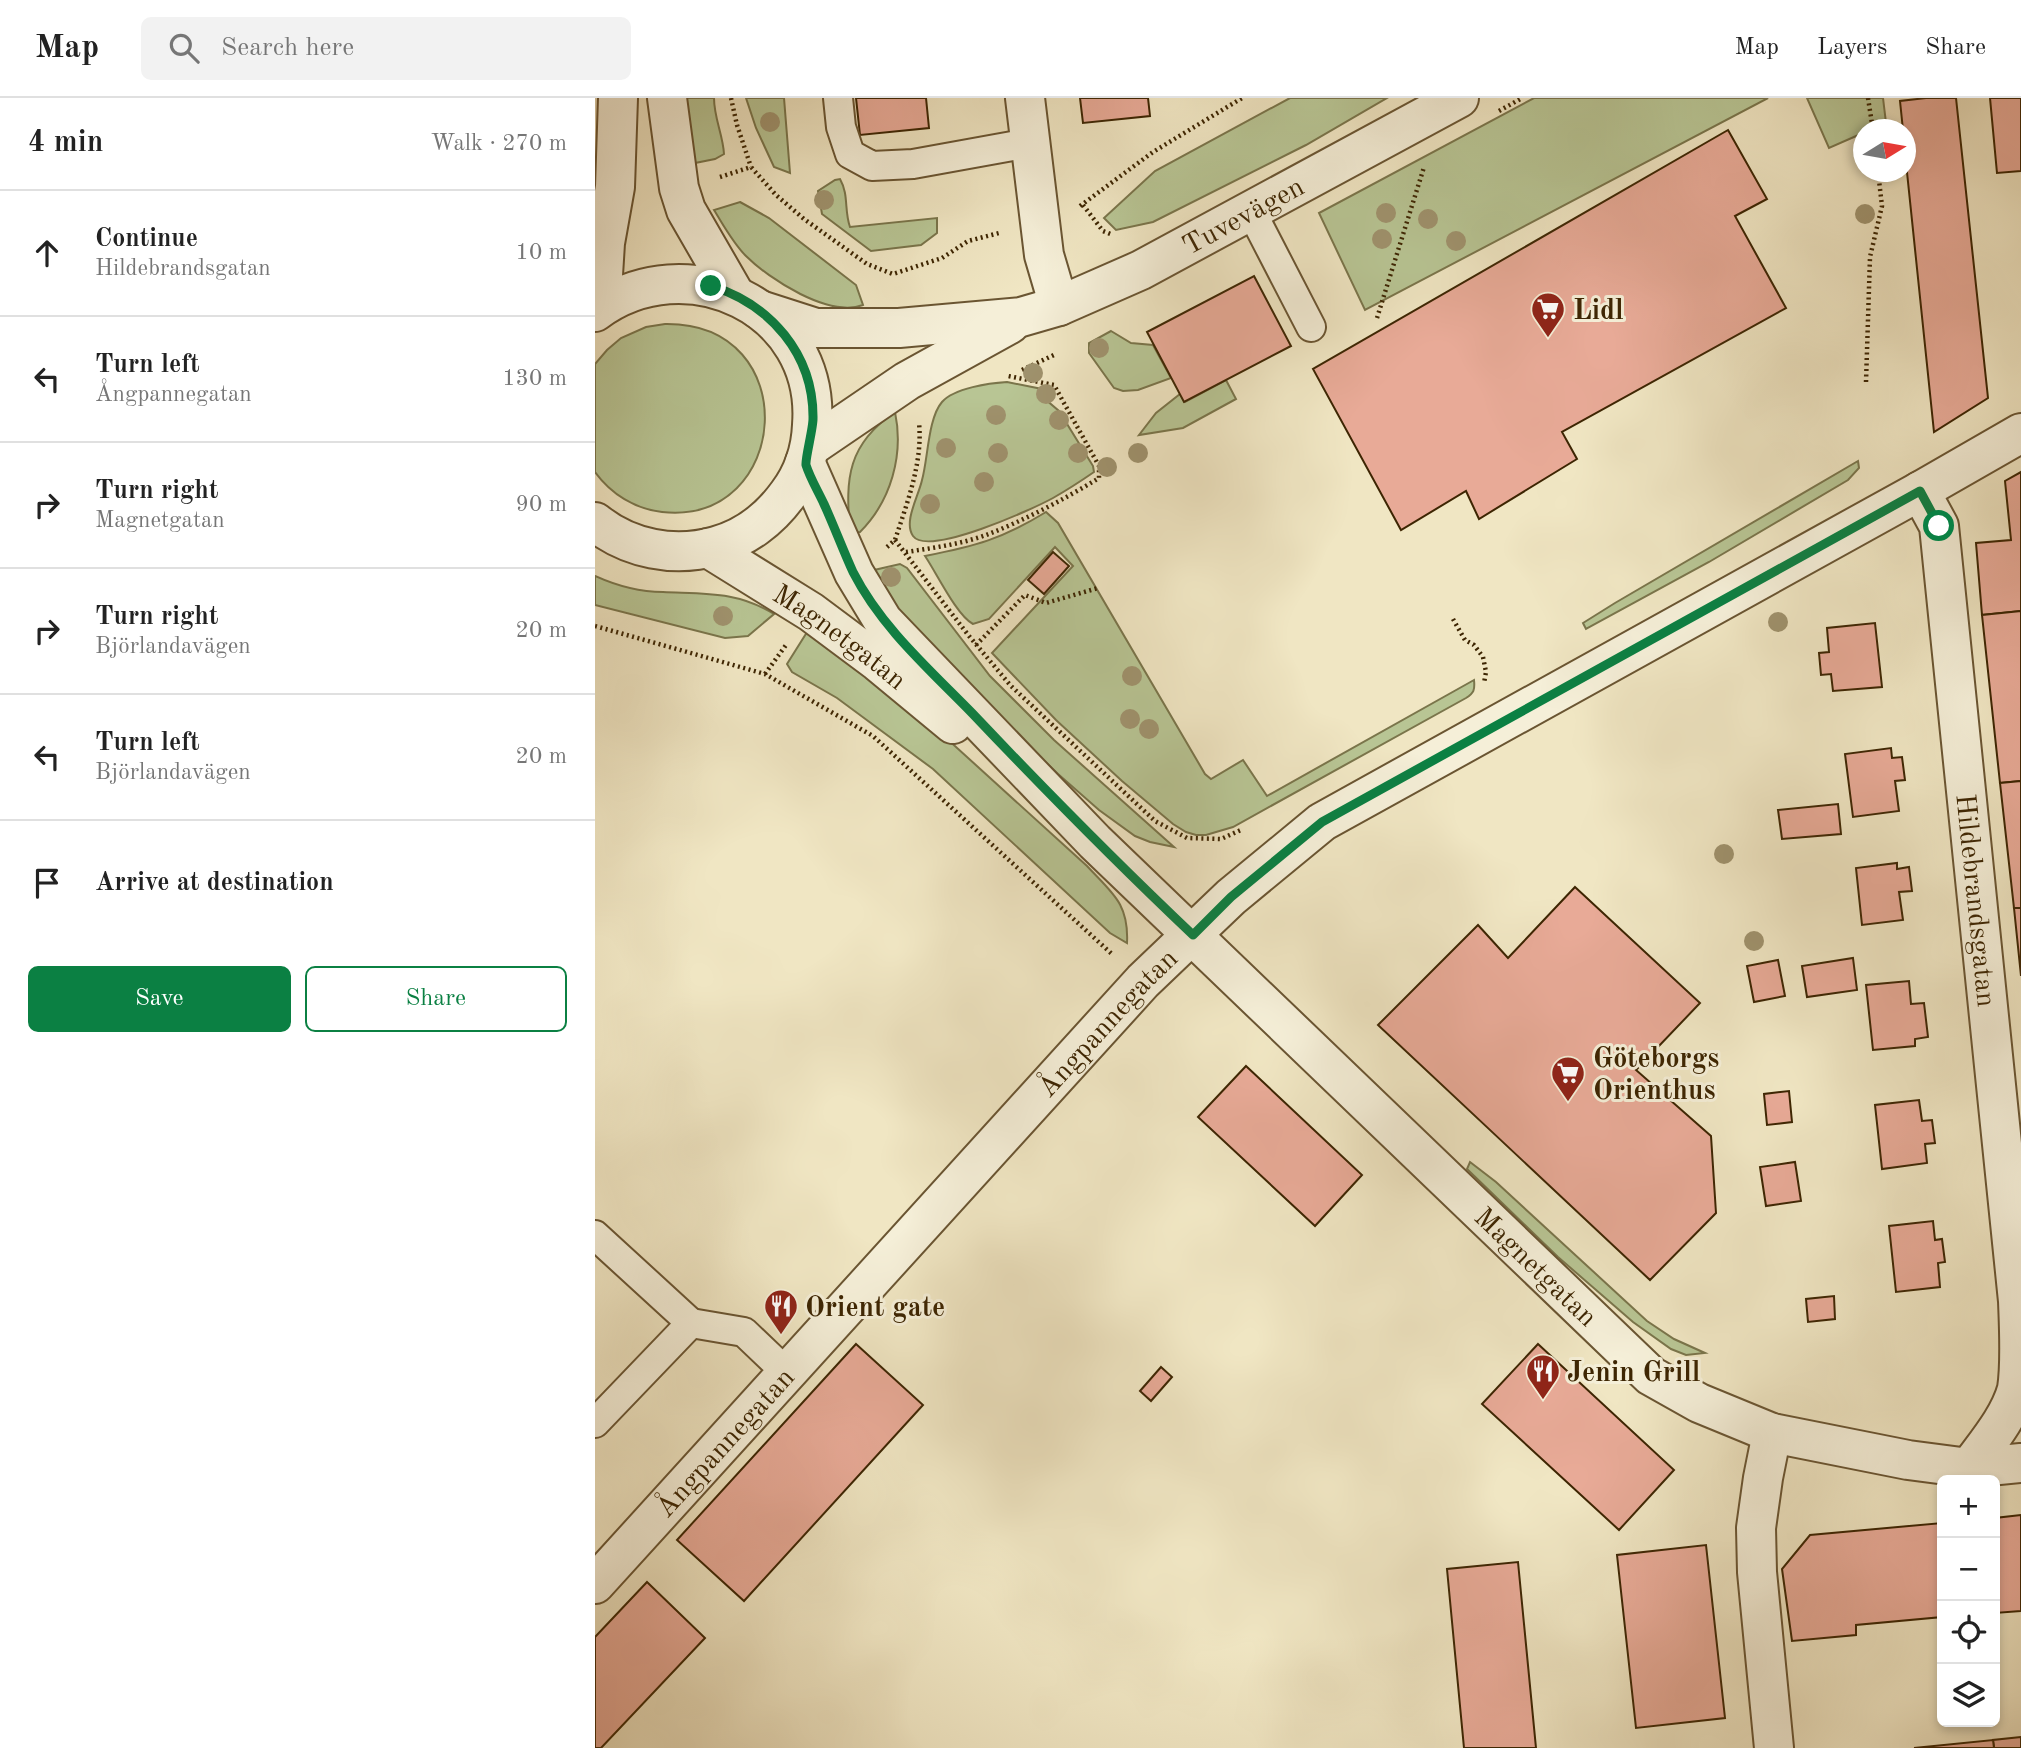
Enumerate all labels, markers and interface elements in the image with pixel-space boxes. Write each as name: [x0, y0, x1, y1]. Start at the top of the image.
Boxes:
search box: [141, 17, 631, 80]
icon: search: [165, 29, 203, 67]
text: Map: [35, 32, 99, 65]
text: Search here: [221, 35, 354, 61]
text: Map: [1735, 36, 1779, 60]
text: Layers: [1817, 36, 1887, 60]
text: Share: [1925, 36, 1986, 60]
north arrow: [1853, 119, 1916, 182]
text: 4 min: [28, 128, 103, 158]
text: Walk · 270 m: [431, 132, 567, 155]
street label: Tuvevägen: [1179, 174, 1309, 262]
text: Continue: [95, 226, 198, 252]
icon: ahead: [28, 234, 66, 272]
text: 10 m: [516, 241, 567, 264]
text: Hildebrandsgatan: [95, 257, 271, 280]
route end: [695, 270, 726, 301]
supermarket icon: Lidl: [1529, 290, 1567, 339]
place label: Lidl: [1573, 298, 1624, 326]
text: Turn left: [95, 352, 200, 378]
icon: left: [28, 360, 66, 398]
text: 130 m: [502, 367, 567, 390]
text: Ångpannegatan: [95, 383, 252, 406]
text: Turn right: [95, 478, 218, 504]
icon: right: [28, 486, 66, 524]
text: 90 m: [516, 493, 567, 516]
text: Magnetgatan: [95, 509, 225, 532]
route start: [1923, 510, 1954, 541]
street label: Magnetgatan: [767, 581, 911, 696]
text: Turn right: [95, 604, 218, 630]
icon: right: [28, 612, 66, 650]
text: 20 m: [516, 619, 567, 642]
text: Björlandavägen: [95, 635, 251, 658]
text: Turn left: [95, 730, 200, 756]
icon: left: [28, 738, 66, 776]
text: 20 m: [516, 745, 567, 768]
text: Björlandavägen: [95, 761, 251, 784]
street label: Hildebrandsgatan: [1949, 793, 1999, 1008]
icon: arrive: [28, 864, 66, 902]
text: Arrive at destination: [95, 870, 334, 896]
street label: Ångpannegatan: [1030, 945, 1184, 1104]
button: Save: [28, 966, 291, 1032]
button: Share: [305, 966, 567, 1032]
place label: Göteborgs Orienthus: [1593, 1046, 1719, 1106]
supermarket icon: Göteborgs Orienthus: [1549, 1054, 1587, 1103]
street label: Magnetgatan: [1468, 1204, 1601, 1333]
restaurant icon: Orient gate: [762, 1287, 800, 1336]
place label: Orient gate: [805, 1295, 945, 1323]
restaurant icon: Jenin Grill: [1524, 1352, 1562, 1401]
place label: Jenin Grill: [1567, 1360, 1701, 1388]
street label: Ångpannegatan: [648, 1364, 801, 1524]
map controls: [1937, 1475, 2000, 1727]
button: +: [1937, 1475, 2000, 1538]
button: −: [1937, 1538, 2000, 1601]
button: locate: [1937, 1601, 2000, 1664]
button: layers: [1937, 1664, 2000, 1727]

